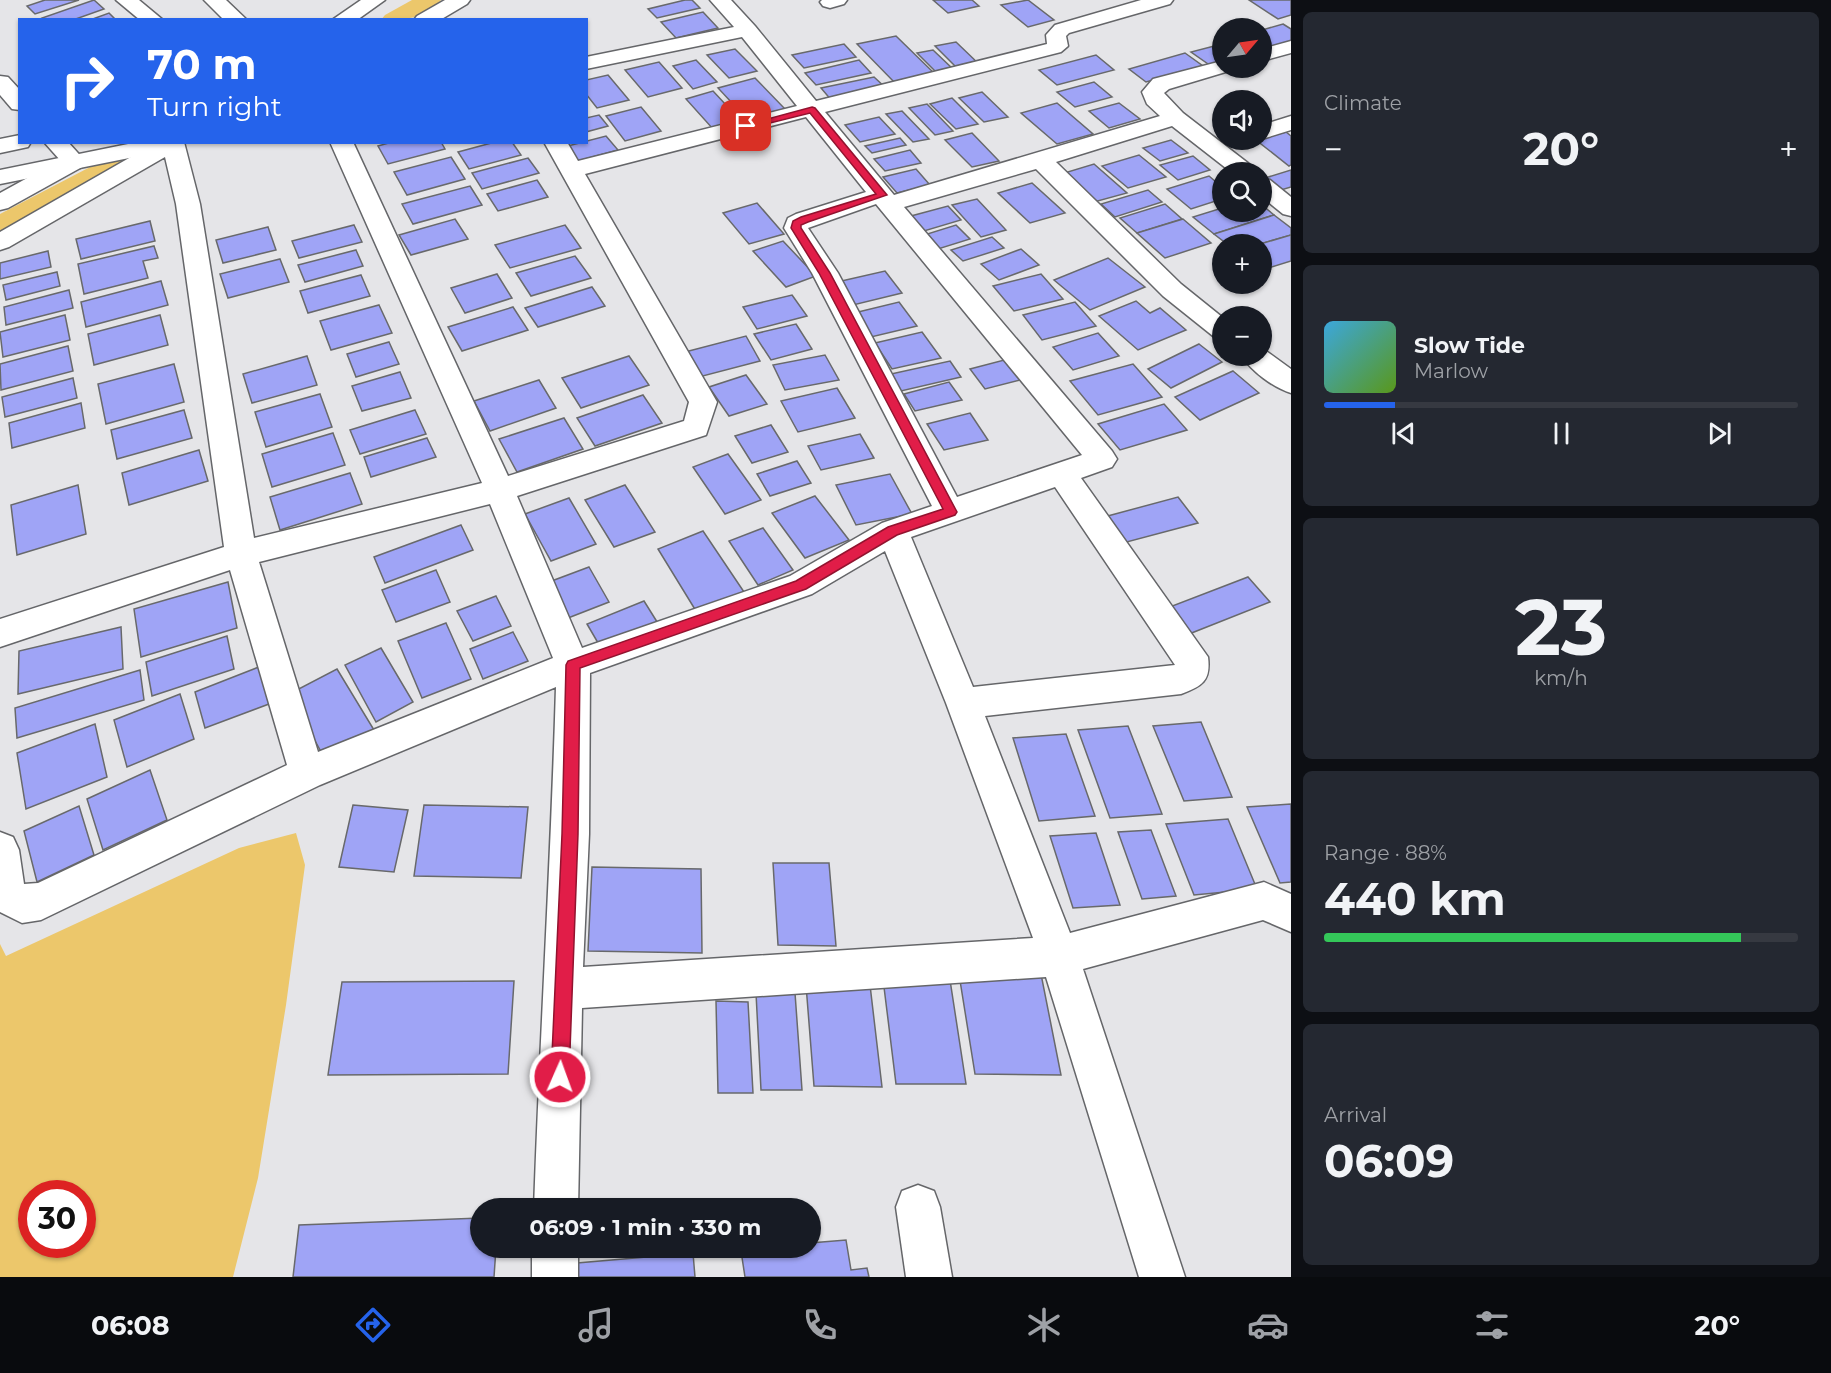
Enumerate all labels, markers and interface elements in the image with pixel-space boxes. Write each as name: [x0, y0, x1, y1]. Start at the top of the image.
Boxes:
north arrow: [1212, 18, 1272, 78]
map controls: [1212, 18, 1272, 366]
text: 70 m: [147, 38, 257, 90]
icon: right: [48, 42, 126, 120]
text: Turn right: [147, 90, 282, 123]
button: sound: [1212, 90, 1272, 150]
text: Climate: [1324, 91, 1402, 115]
pin: [720, 100, 771, 151]
icon: arrive: [729, 109, 762, 142]
text: 20°: [1523, 121, 1599, 176]
text: −: [1324, 129, 1343, 169]
text: +: [1779, 129, 1798, 169]
button: search: [1212, 162, 1272, 222]
button: +: [1212, 234, 1272, 294]
button: −: [1212, 306, 1272, 366]
text: Slow Tide: [1414, 332, 1525, 359]
text: Marlow: [1414, 359, 1488, 383]
icon: previous: [1387, 417, 1420, 450]
icon: pause: [1545, 417, 1578, 450]
icon: next: [1703, 417, 1736, 450]
text: 23: [1515, 579, 1607, 675]
text: km/h: [1534, 666, 1588, 690]
text: Range · 88%: [1324, 841, 1447, 865]
text: 440 km: [1324, 871, 1506, 926]
position arrow: [528, 1045, 592, 1109]
text: Arrival: [1324, 1103, 1387, 1127]
text: 06:09: [1324, 1133, 1454, 1188]
speed limit sign: 30: [18, 1180, 96, 1258]
text: 06:09 · 1 min · 330 m: [530, 1214, 761, 1241]
icon: directions: [352, 1304, 394, 1346]
icon: music: [575, 1304, 617, 1346]
icon: phone: [799, 1304, 841, 1346]
icon: climate: [1023, 1304, 1065, 1346]
icon: car: [1247, 1304, 1289, 1346]
icon: filters: [1471, 1304, 1513, 1346]
text: 06:08: [91, 1309, 170, 1342]
text: 20°: [1694, 1309, 1740, 1342]

